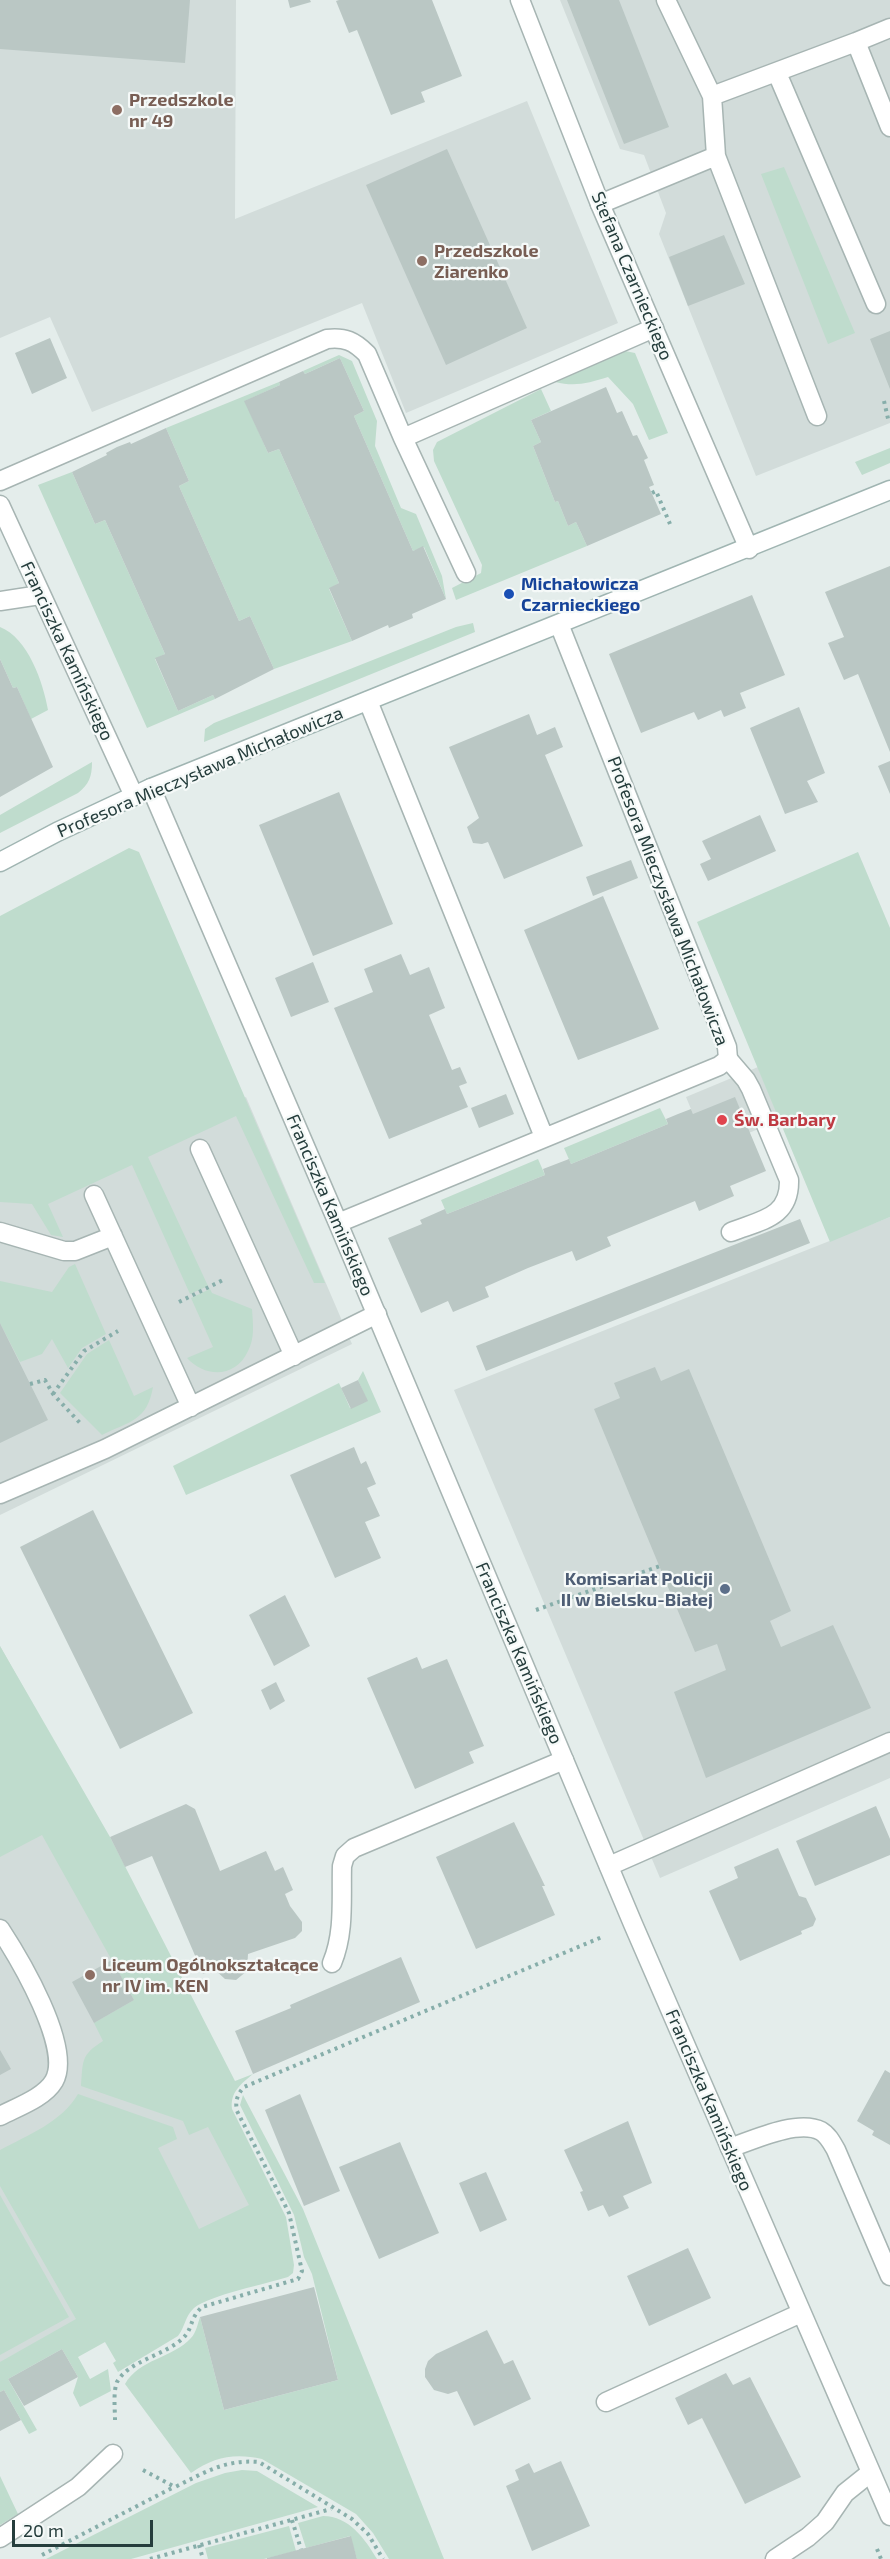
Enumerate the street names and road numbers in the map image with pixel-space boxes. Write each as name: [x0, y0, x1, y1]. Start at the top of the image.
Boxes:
street label: Stefana Czarnieckiego: [587, 188, 677, 364]
street label: Franciszka Kamińskiego: [16, 558, 118, 744]
street label: Profesora Mieczysława Michałowicza: [54, 702, 346, 842]
street label: Profesora Mieczysława Michałowicza: [603, 753, 733, 1049]
street label: Franciszka Kamińskiego: [282, 1111, 378, 1299]
street label: Franciszka Kamińskiego: [471, 1559, 567, 1747]
street label: Franciszka Kamińskiego: [661, 2006, 757, 2194]

